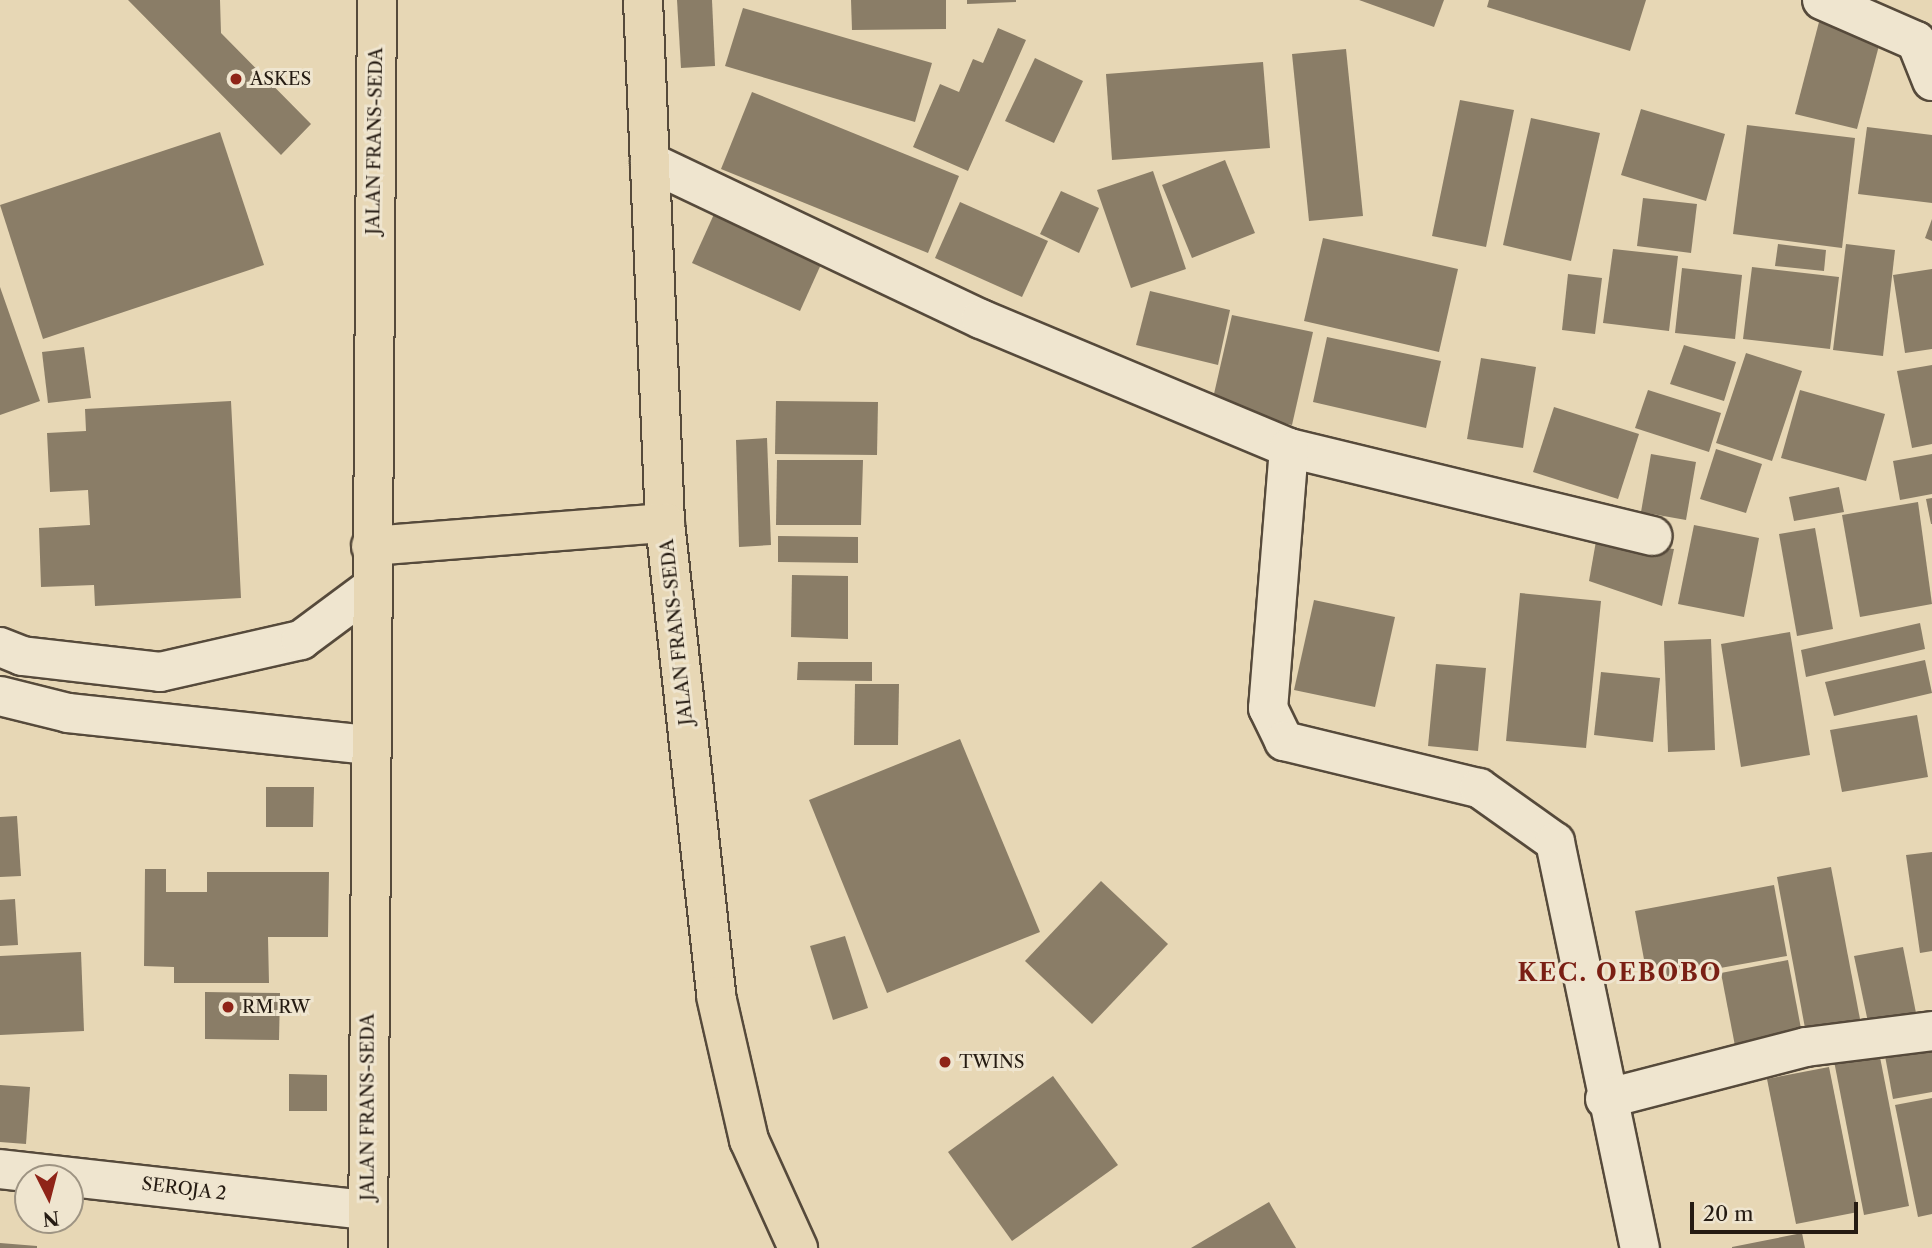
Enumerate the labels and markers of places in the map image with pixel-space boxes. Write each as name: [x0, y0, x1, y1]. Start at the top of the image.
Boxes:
place label: ASKES: [250, 68, 311, 90]
marker: ASKES: [228, 71, 244, 87]
place label: RM RW: [242, 996, 310, 1018]
marker: RM RW: [220, 999, 236, 1015]
place label: TWINS: [959, 1051, 1025, 1073]
marker: TWINS: [937, 1054, 953, 1070]

